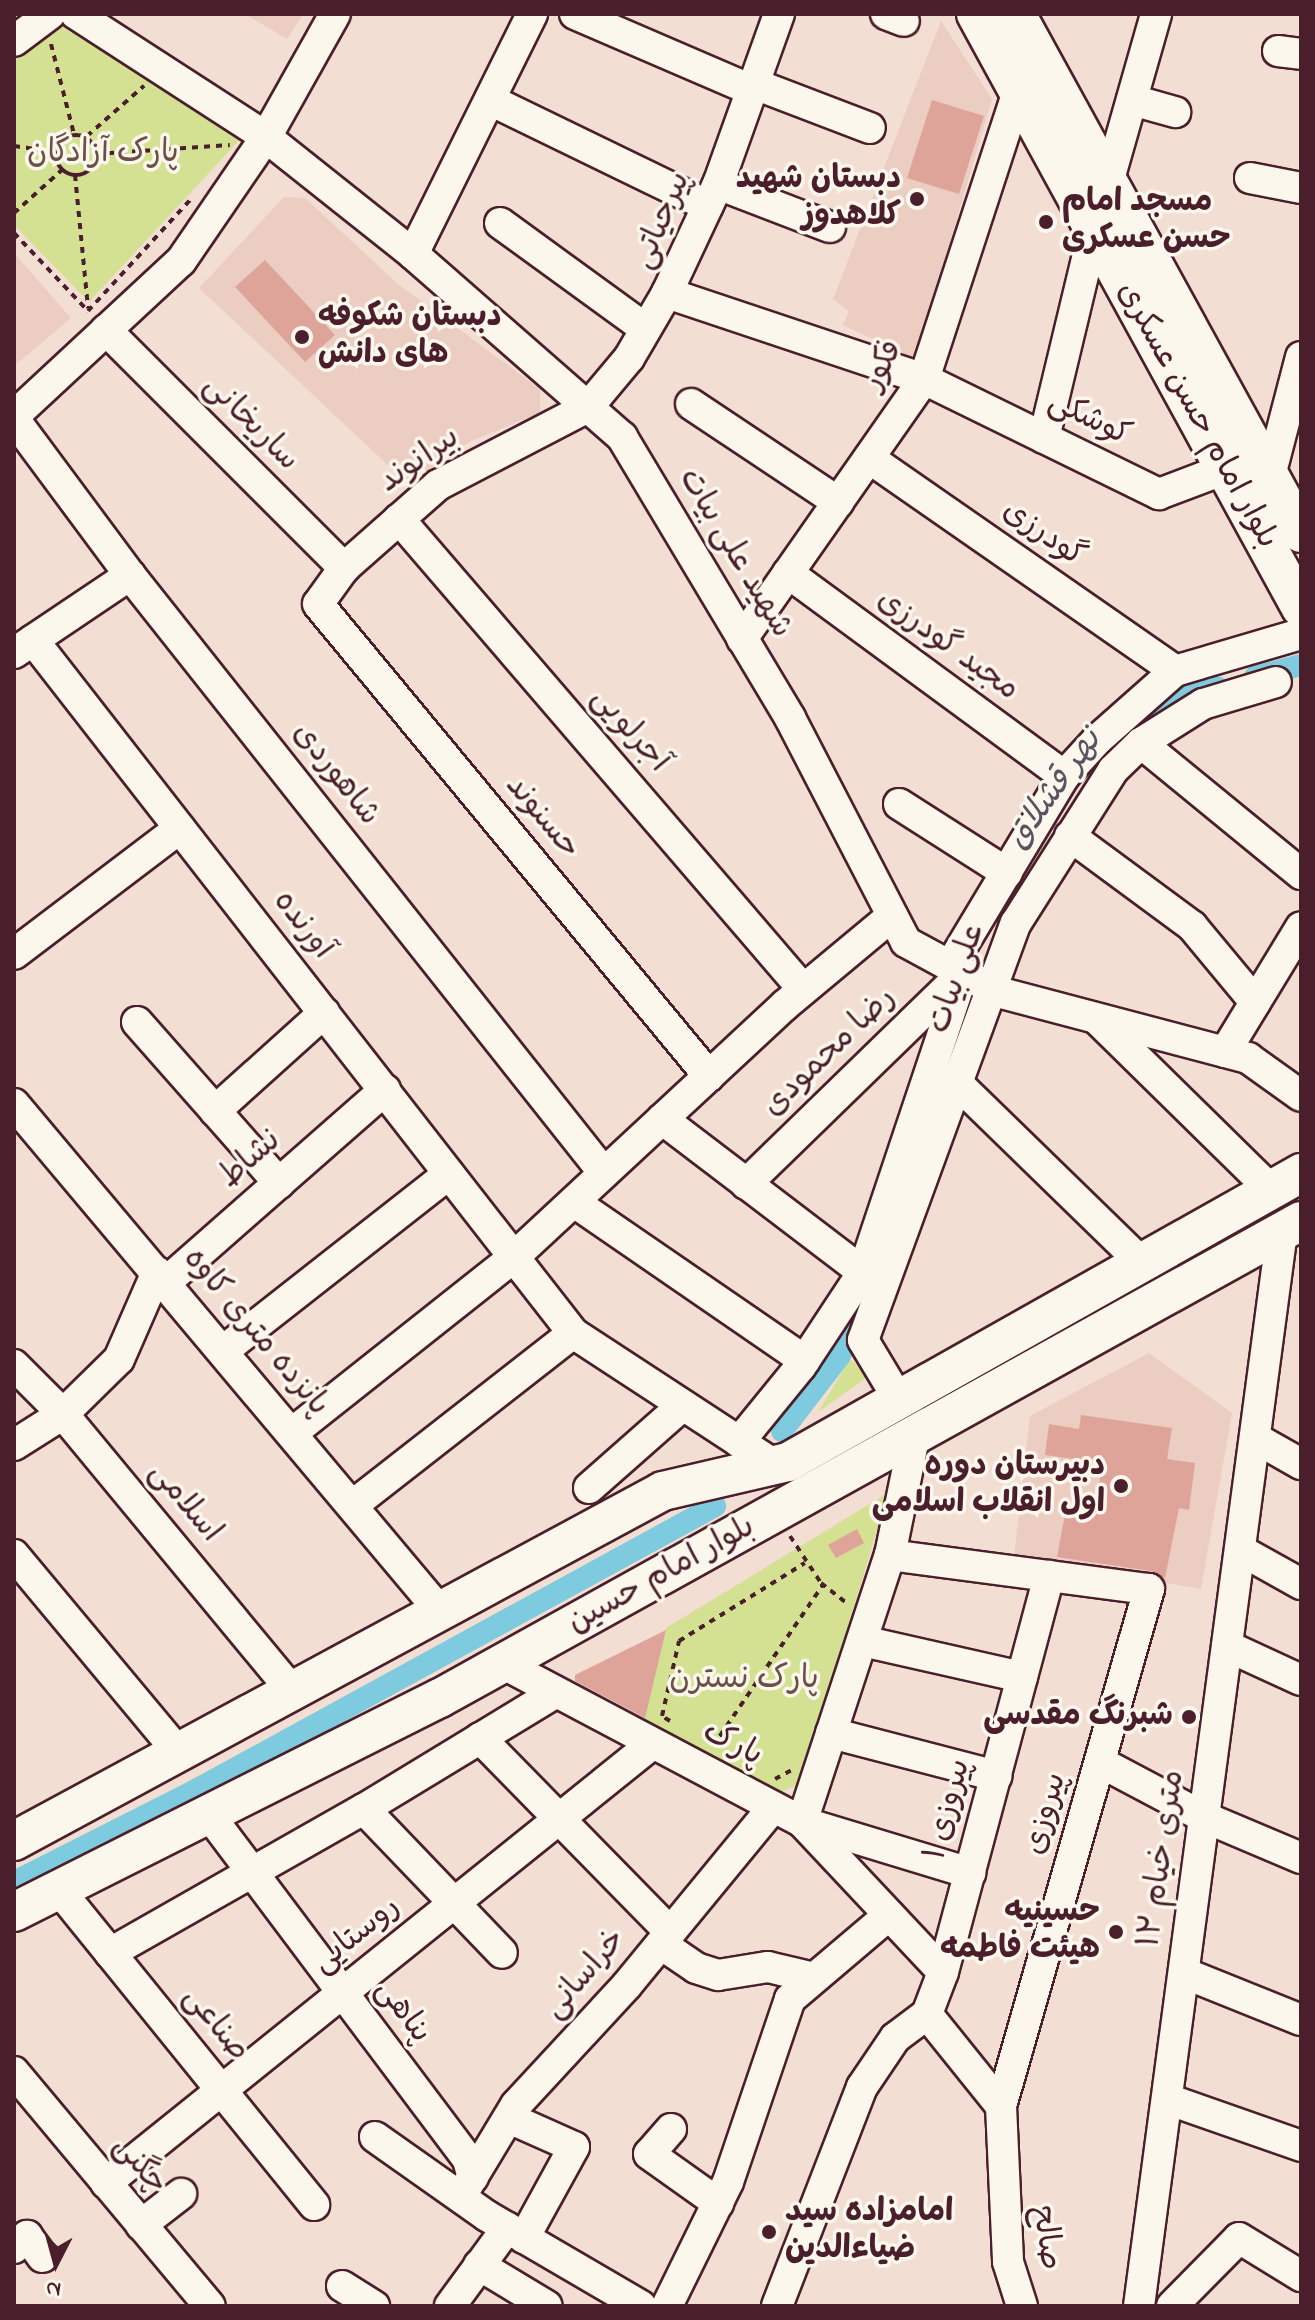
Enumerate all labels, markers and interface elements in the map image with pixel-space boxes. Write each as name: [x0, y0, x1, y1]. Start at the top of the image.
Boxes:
park label: پارک آزادگان: [27, 135, 179, 173]
place label: دبستان شهید کلاهدوز: [736, 162, 901, 237]
street label: پیرحیاتی: [625, 167, 701, 275]
place label: مسجد امام حسن عسکری: [1062, 185, 1231, 260]
marker: دبستان شهید کلاهدوز: [908, 190, 926, 208]
marker: مسجد امام حسن عسکری: [1037, 213, 1055, 231]
street label: بلوار امام حسن عسکری: [1107, 276, 1285, 556]
place label: دبستان شکوفه های دانش: [318, 300, 502, 375]
marker: دبستان شکوفه های دانش: [293, 328, 311, 346]
street label: فکور: [855, 334, 913, 398]
street label: ساریخانی: [194, 368, 306, 480]
street label: کوشکی: [1042, 384, 1136, 456]
street label: بیرانوند: [372, 420, 468, 502]
street label: شهید علی بیات: [668, 462, 800, 646]
street label: گودرزی: [994, 493, 1092, 577]
street label: مجید گودرزی: [869, 582, 1025, 710]
street label: آجرلویی: [582, 681, 676, 781]
street label: شاهوردی: [283, 716, 387, 834]
water label: نهر قشلاق: [998, 722, 1112, 858]
street label: حسنوند: [496, 768, 586, 866]
street label: آورنده: [263, 884, 341, 968]
street label: علی بیات: [921, 919, 995, 1039]
street label: رضا محمودی: [755, 980, 905, 1126]
street label: نشاط: [212, 1123, 290, 1197]
street label: پانزده متری کاوه: [174, 1241, 336, 1425]
place label: دبیرستان دوره اول انقلاب اسلامی: [872, 1449, 1105, 1524]
street label: اسلامی: [139, 1455, 229, 1551]
marker: دبیرستان دوره اول انقلاب اسلامی: [1112, 1477, 1130, 1495]
street label: بلوار امام حسین: [562, 1509, 762, 1643]
park label: پارک نسترن: [669, 1661, 819, 1699]
place label: شبرنگ مقدسی: [983, 1698, 1173, 1736]
marker: شبرنگ مقدسی: [1180, 1708, 1198, 1726]
street label: پارک: [696, 1714, 768, 1776]
street label: پیروزی ۱: [917, 1755, 981, 1865]
street label: ۱۲ متری خیام: [1132, 1768, 1194, 1950]
street label: پیروزی: [1017, 1769, 1077, 1859]
street label: روستایی: [305, 1889, 409, 1983]
place label: حسینیه هیئت فاطمه: [940, 1895, 1100, 1970]
street label: خراسانی: [537, 1922, 635, 2028]
marker: حسینیه هیئت فاطمه: [1107, 1923, 1125, 1941]
street label: پناهی: [365, 1972, 439, 2052]
street label: صناعی: [173, 1980, 257, 2070]
street label: چگنی: [103, 2129, 175, 2203]
place label: امامزاده سید ضیاءالدین: [785, 2195, 953, 2270]
street label: صالح: [1021, 2203, 1069, 2273]
marker: امامزاده سید ضیاءالدین: [760, 2223, 778, 2241]
north arrow: [16, 2224, 96, 2304]
text: N: [44, 2271, 63, 2305]

